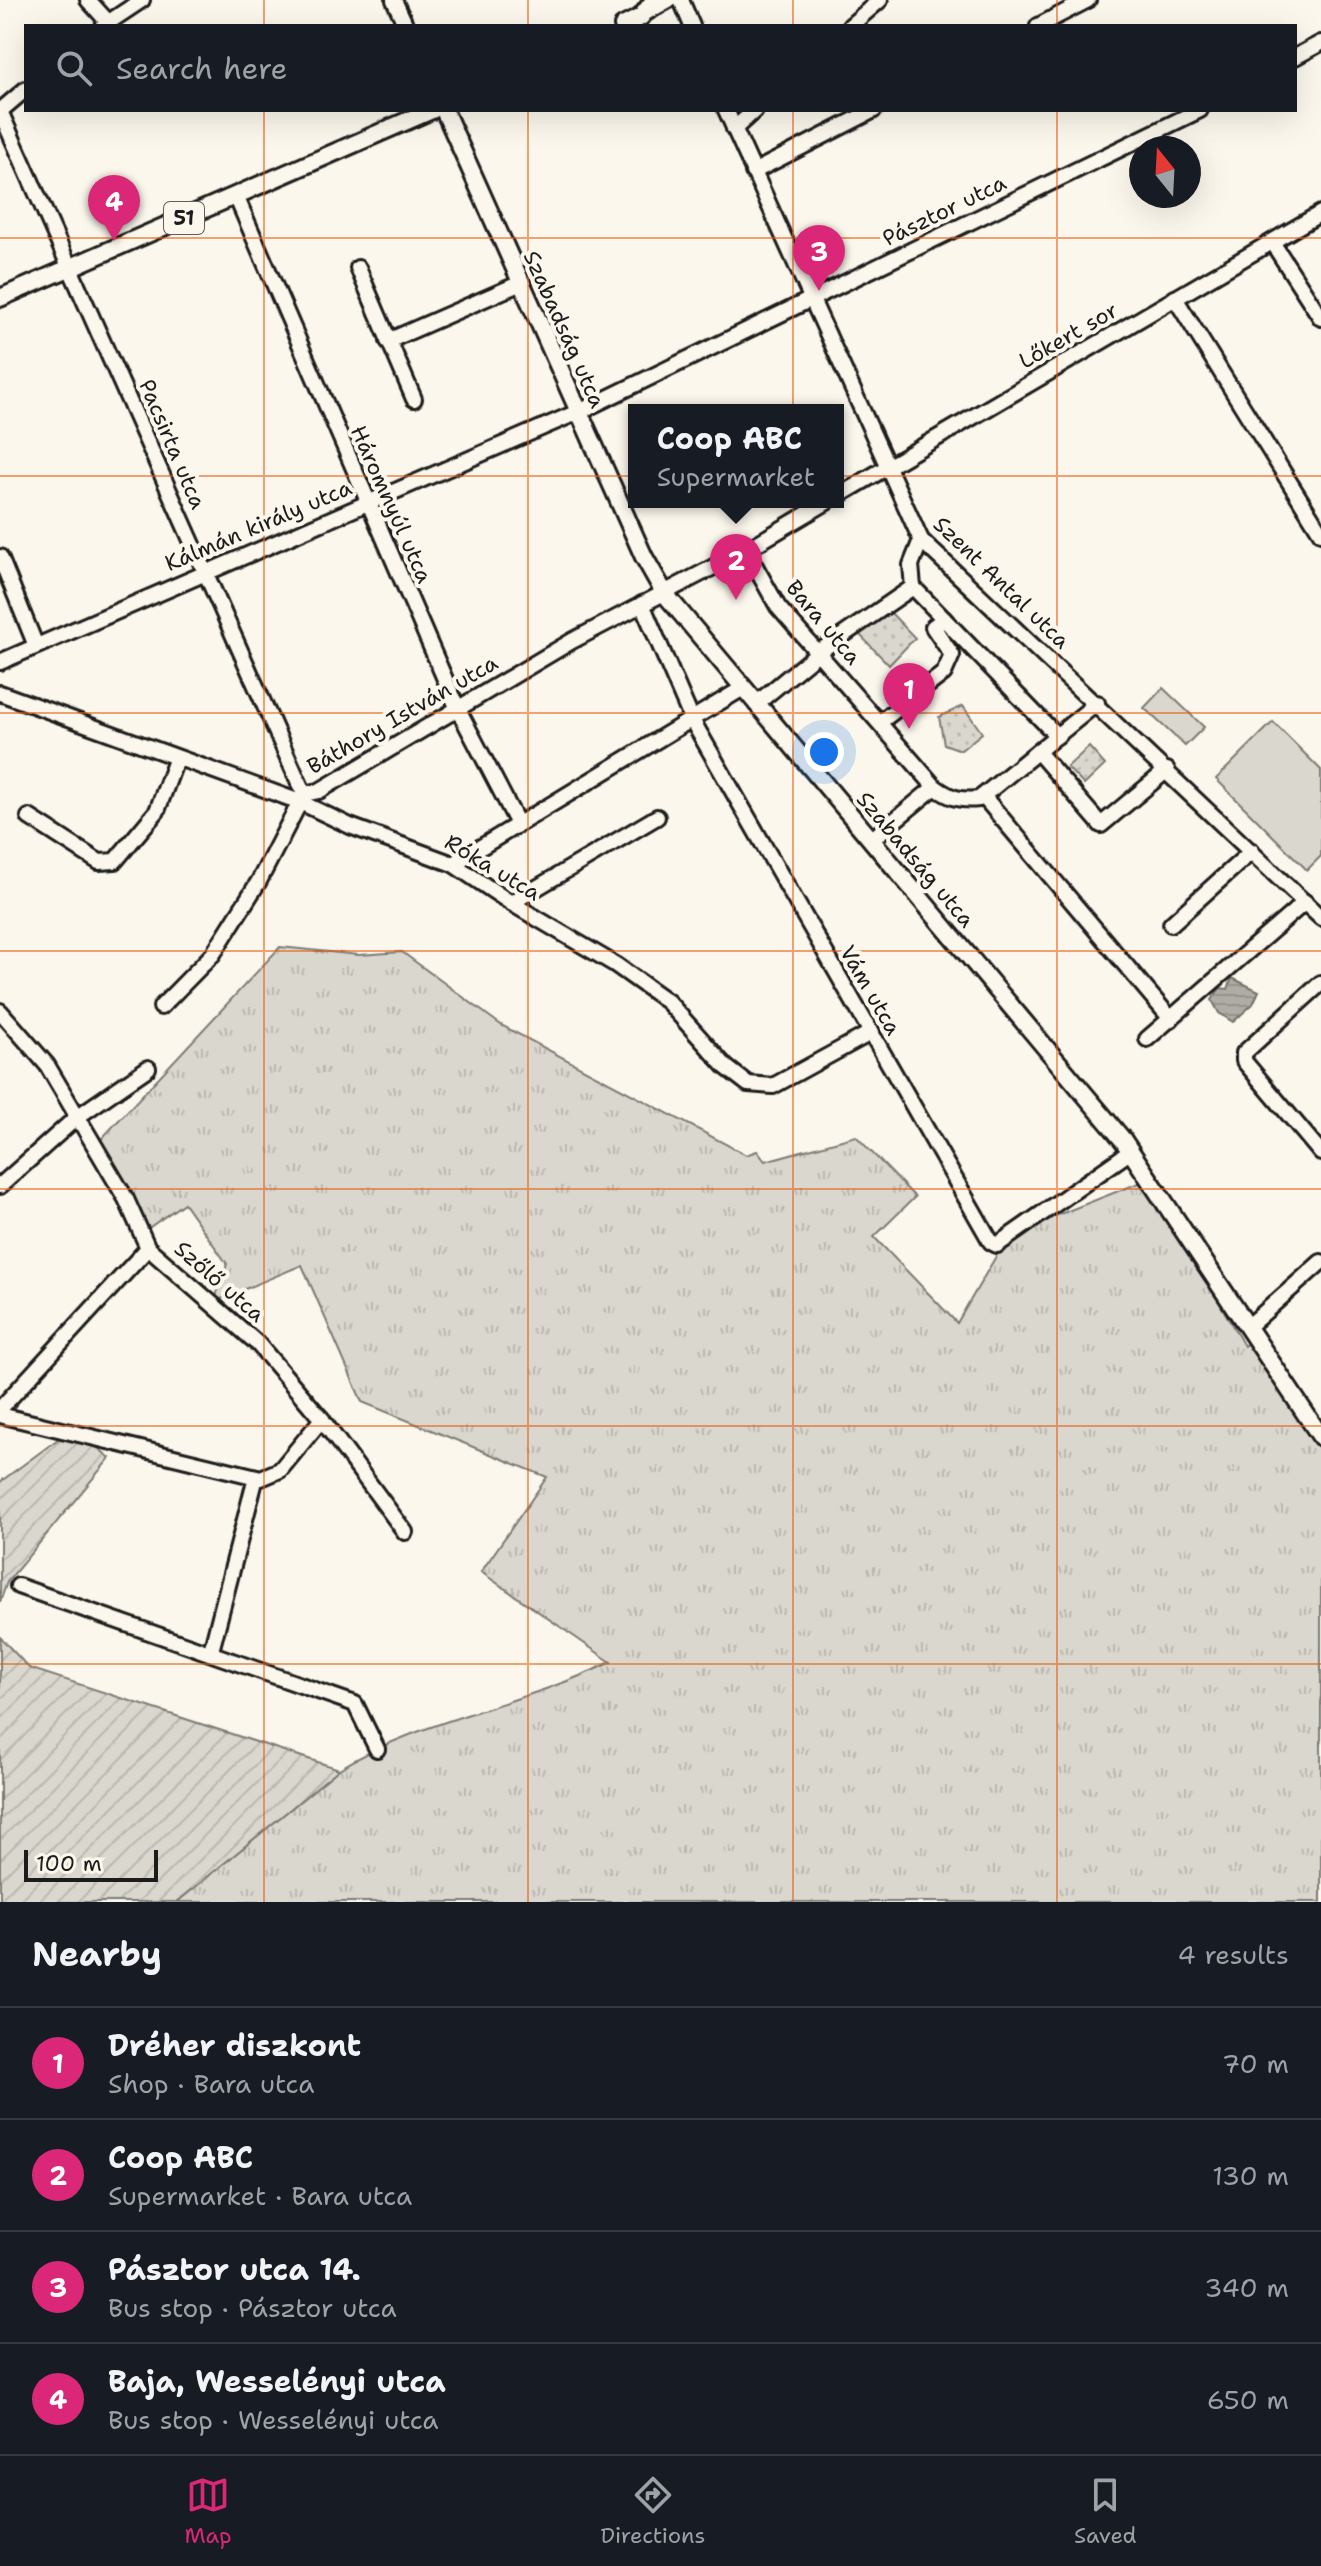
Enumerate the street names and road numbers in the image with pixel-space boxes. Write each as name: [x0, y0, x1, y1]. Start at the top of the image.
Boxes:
street label: Pásztor utca: [878, 168, 1011, 253]
road number: 51: [164, 202, 204, 234]
street label: Szabadság utca: [517, 246, 612, 413]
street label: Lőkert sor: [1014, 296, 1123, 375]
street label: Pacsirta utca: [132, 375, 213, 514]
street label: Háromnyúl utca: [344, 421, 439, 588]
street label: Kálmán király utca: [160, 473, 356, 578]
street label: Szent Antal utca: [927, 510, 1076, 655]
street label: Bara utca: [780, 574, 868, 671]
street label: Báthory István utca: [302, 648, 503, 781]
street label: Szabadság utca: [850, 785, 981, 934]
street label: Róka utca: [439, 827, 546, 908]
street label: Vám utca: [833, 940, 908, 1041]
street label: Szőlő utca: [168, 1234, 271, 1329]

